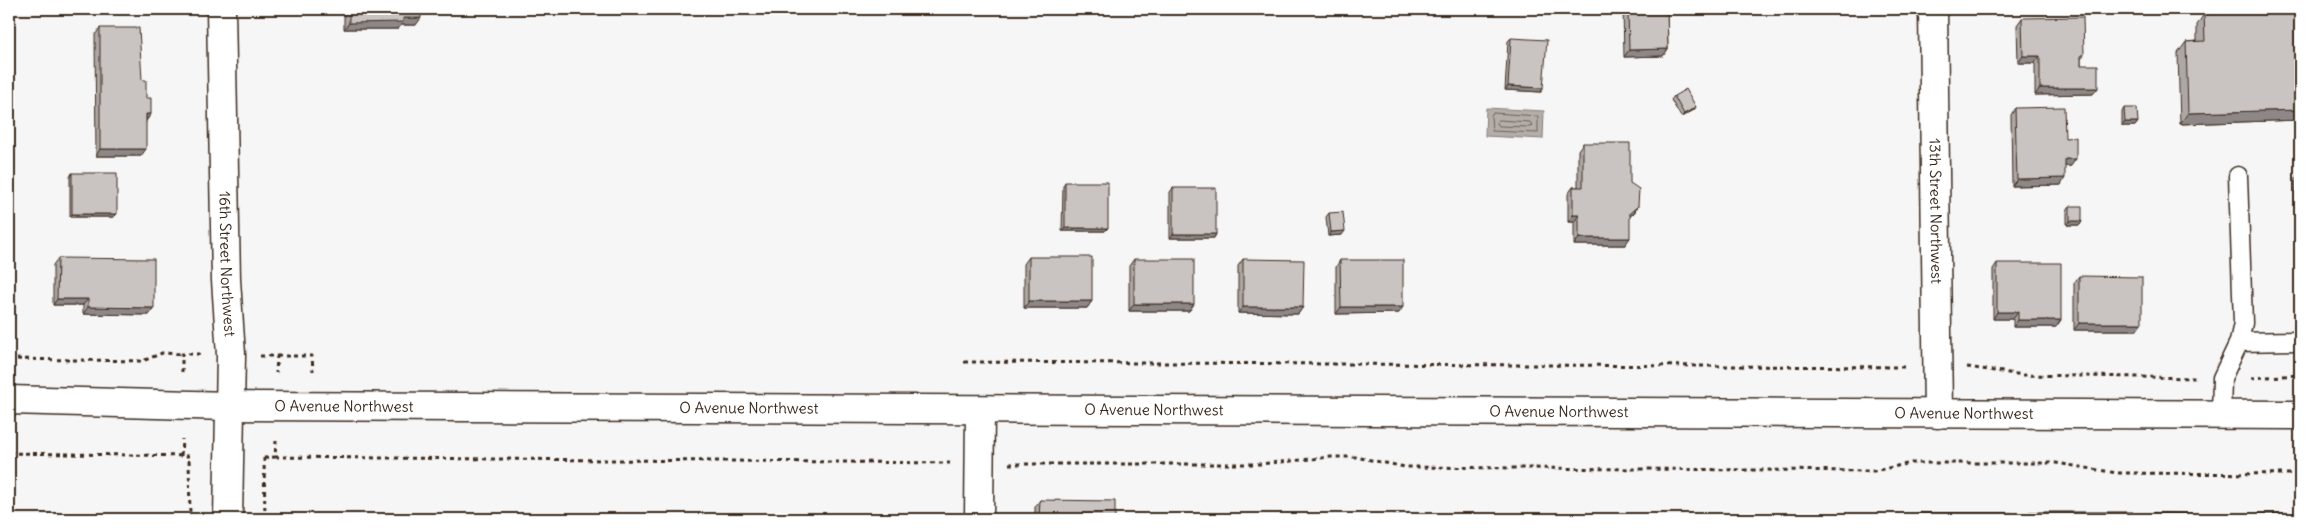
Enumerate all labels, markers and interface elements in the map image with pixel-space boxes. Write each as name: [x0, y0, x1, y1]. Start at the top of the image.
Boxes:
street label: 13th Street Northwest: [1926, 138, 1946, 284]
street label: 16th Street Northwest: [215, 191, 240, 337]
street label: O Avenue Northwest: [274, 396, 414, 416]
street label: O Avenue Northwest: [679, 398, 819, 418]
street label: O Avenue Northwest: [1084, 400, 1224, 419]
street label: O Avenue Northwest: [1489, 401, 1629, 421]
street label: O Avenue Northwest: [1894, 403, 2034, 423]

